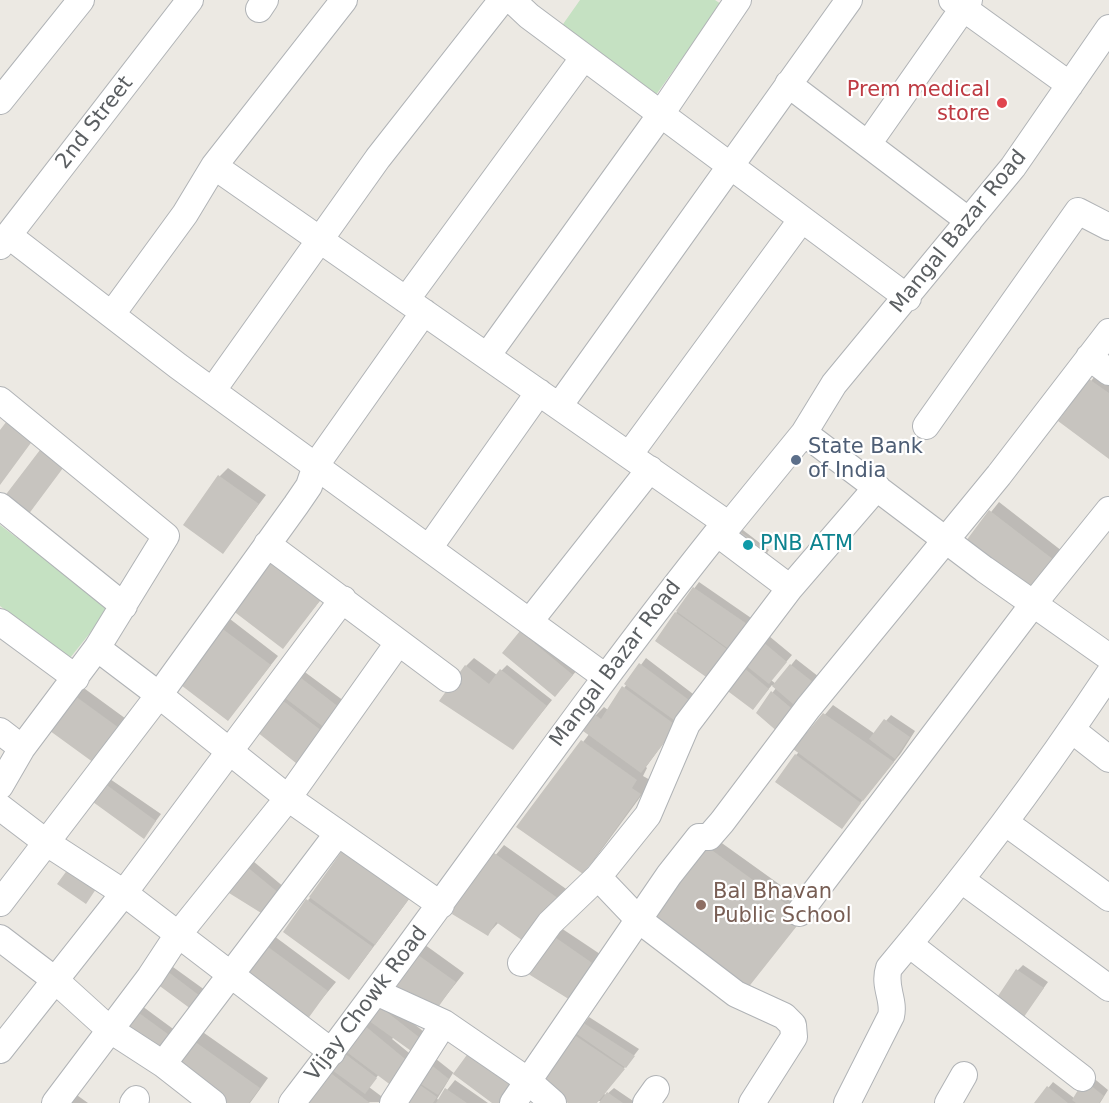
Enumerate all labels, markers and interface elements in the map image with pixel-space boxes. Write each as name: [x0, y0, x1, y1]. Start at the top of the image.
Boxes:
street label: 2nd Street: [51, 72, 139, 174]
place label: Prem medical store: [847, 78, 990, 128]
marker: Prem medical store: [995, 96, 1009, 110]
street label: Mangal Bazar Road: [886, 146, 1032, 318]
place label: State Bank of India: [808, 435, 923, 485]
marker: State Bank of India: [789, 453, 803, 467]
place label: PNB ATM: [760, 532, 853, 558]
marker: PNB ATM: [741, 538, 755, 552]
street label: Mangal Bazar Road: [545, 576, 687, 752]
place label: Bal Bhavan Public School: [713, 880, 852, 930]
marker: Bal Bhavan Public School: [694, 898, 708, 912]
street label: Vijay Chowk Road: [301, 922, 433, 1086]

